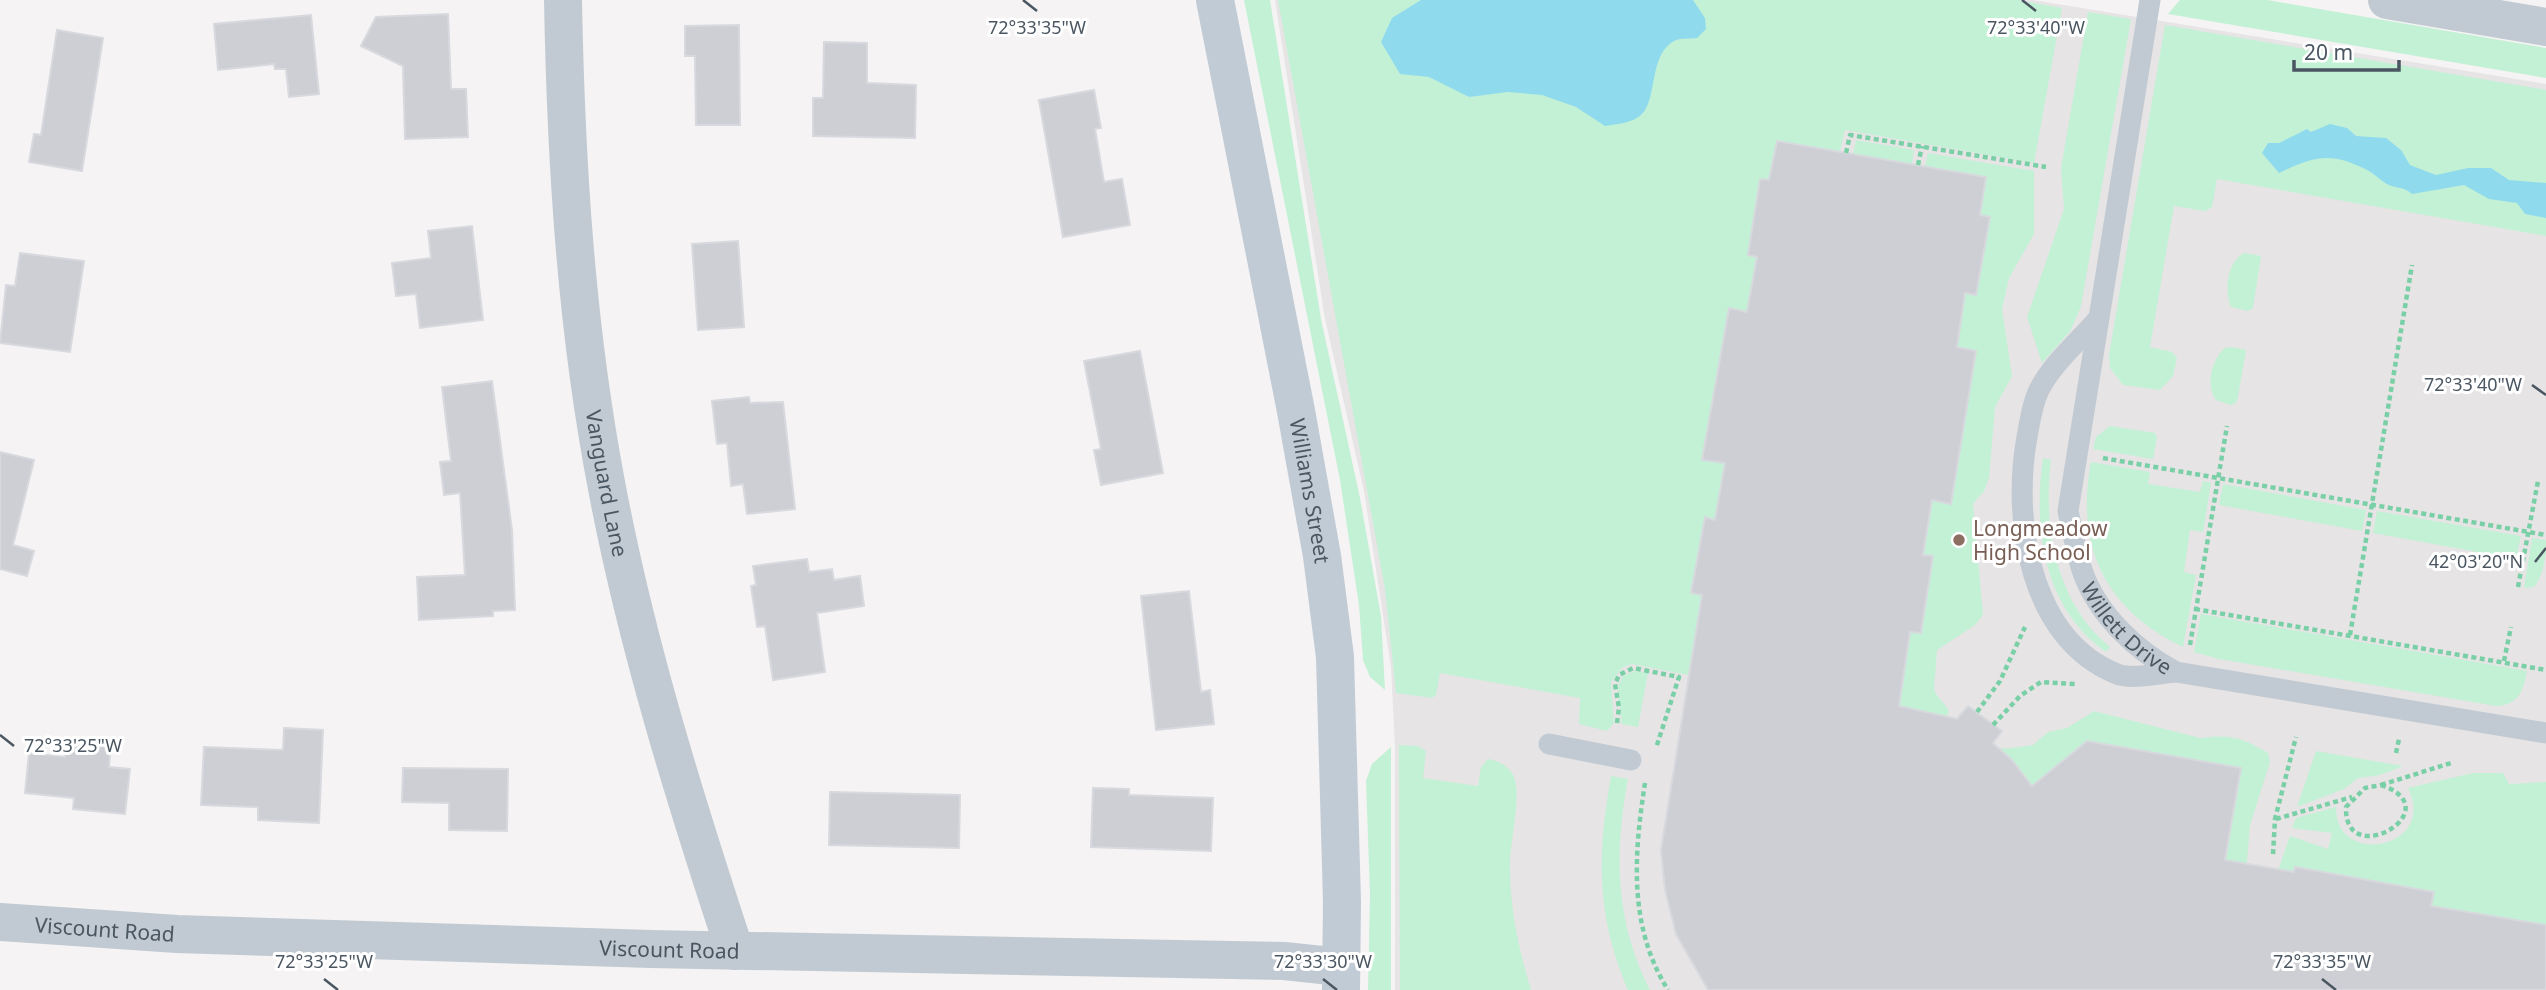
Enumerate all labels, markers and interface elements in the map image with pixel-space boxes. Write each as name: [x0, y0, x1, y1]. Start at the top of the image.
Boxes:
text: 72°33'35"W: [988, 15, 1086, 39]
text: 72°33'40"W: [1987, 15, 2085, 39]
scale bar: [2294, 28, 2399, 72]
text: 20 m: [2304, 38, 2353, 66]
text: 72°33'40"W: [2424, 372, 2522, 396]
street label: Vanguard Lane: [580, 408, 635, 559]
street label: Williams Street: [1284, 416, 1337, 565]
place label: Longmeadow High School: [1973, 514, 2108, 566]
marker: Longmeadow High School: [1951, 532, 1967, 548]
text: 42°03'20"N: [2429, 549, 2523, 573]
street label: Willett Drive: [2075, 577, 2177, 681]
text: 72°33'25"W: [24, 733, 122, 757]
street label: Viscount Road: [34, 910, 176, 948]
street label: Viscount Road: [599, 933, 740, 965]
text: 72°33'25"W: [275, 949, 373, 973]
text: 72°33'30"W: [1274, 949, 1372, 973]
text: 72°33'35"W: [2273, 949, 2371, 973]

